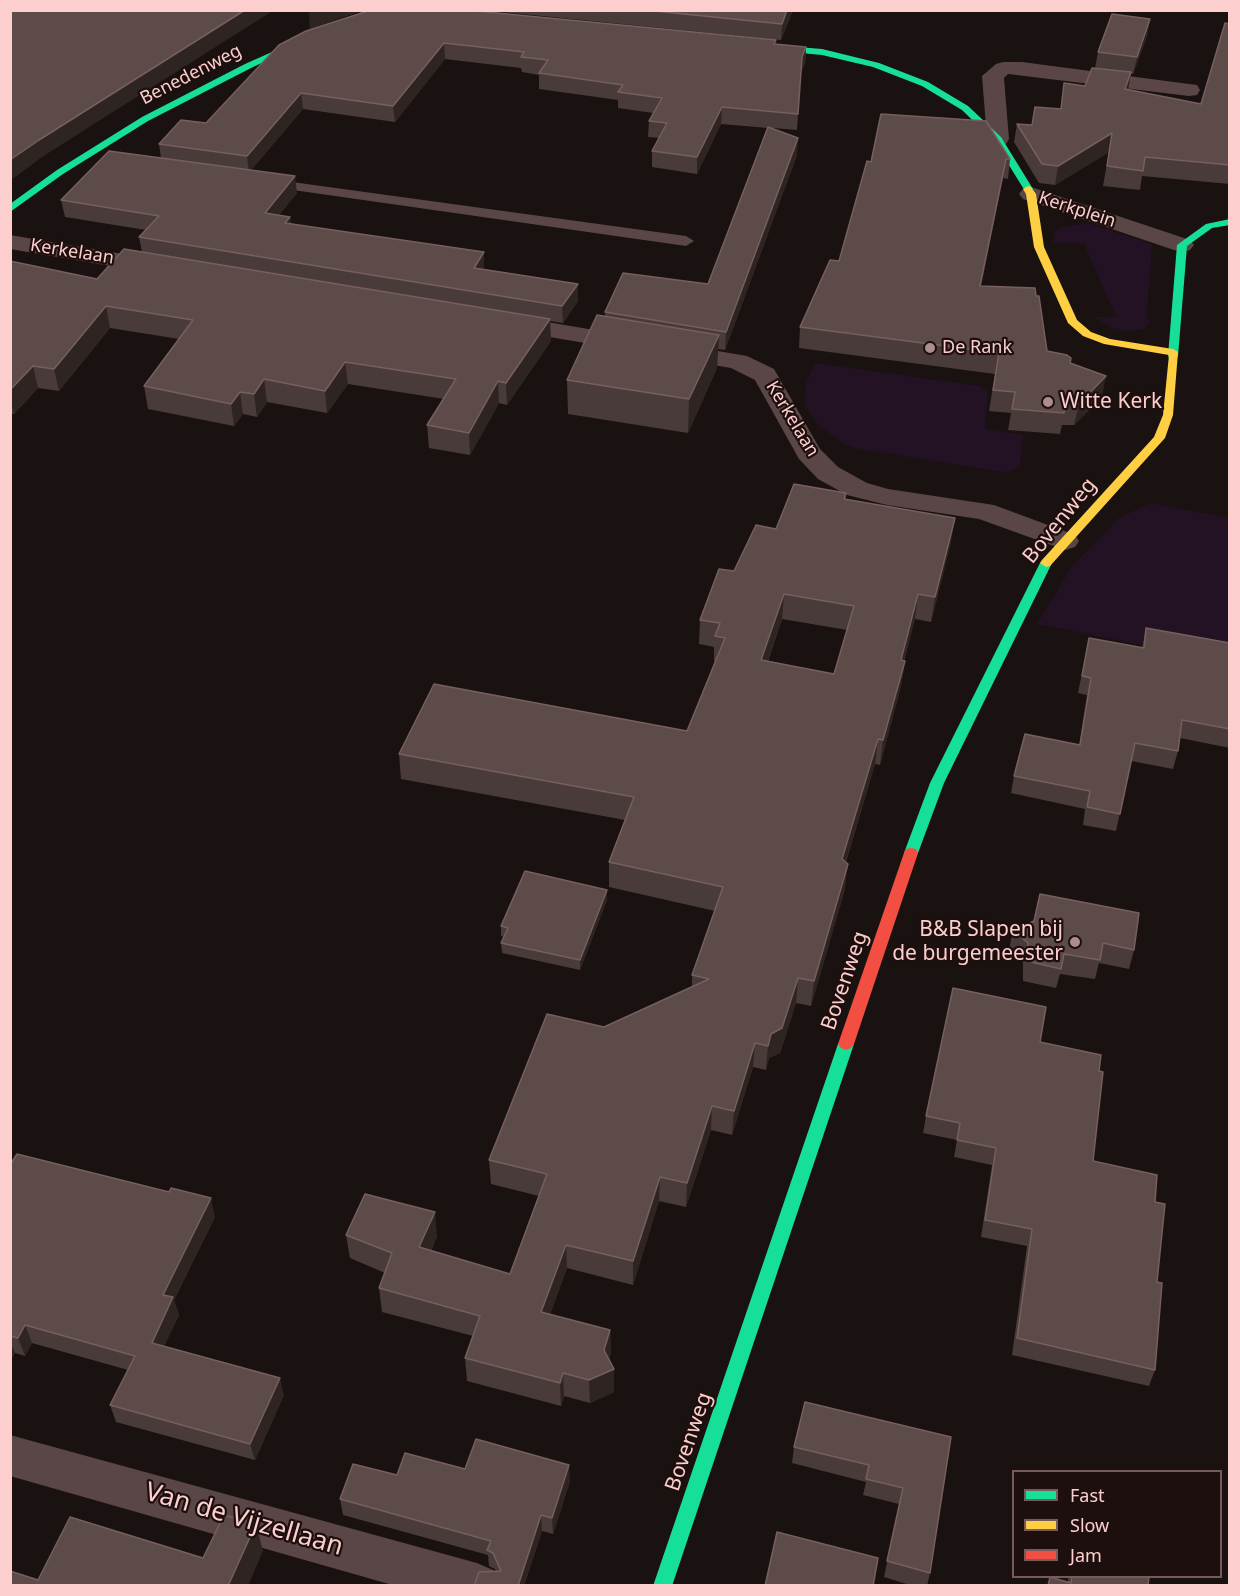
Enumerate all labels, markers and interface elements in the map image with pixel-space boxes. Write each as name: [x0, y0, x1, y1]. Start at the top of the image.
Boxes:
street label: Benedenweg: [137, 40, 245, 110]
street label: Kerkplein: [1036, 187, 1118, 233]
street label: Kerkelaan: [29, 235, 115, 269]
place label: De Rank: [942, 337, 1012, 359]
marker: De Rank: [923, 341, 937, 355]
street label: Kerkelaan: [761, 377, 823, 461]
place label: Witte Kerk: [1060, 389, 1162, 415]
marker: Witte Kerk: [1041, 395, 1055, 409]
street label: Bovenweg: [1018, 473, 1102, 569]
place label: B&B Slapen bij de burgemeester: [892, 917, 1063, 967]
street label: Bovenweg: [816, 928, 874, 1034]
marker: B&B Slapen bij de burgemeester: [1068, 935, 1082, 949]
street label: Bovenweg: [660, 1389, 718, 1495]
legend: [1012, 1470, 1222, 1578]
street label: Van de Vijzellaan: [141, 1477, 347, 1563]
text: Fast: [1070, 1483, 1105, 1507]
text: Slow: [1070, 1513, 1109, 1537]
text: Jam: [1070, 1543, 1102, 1567]

